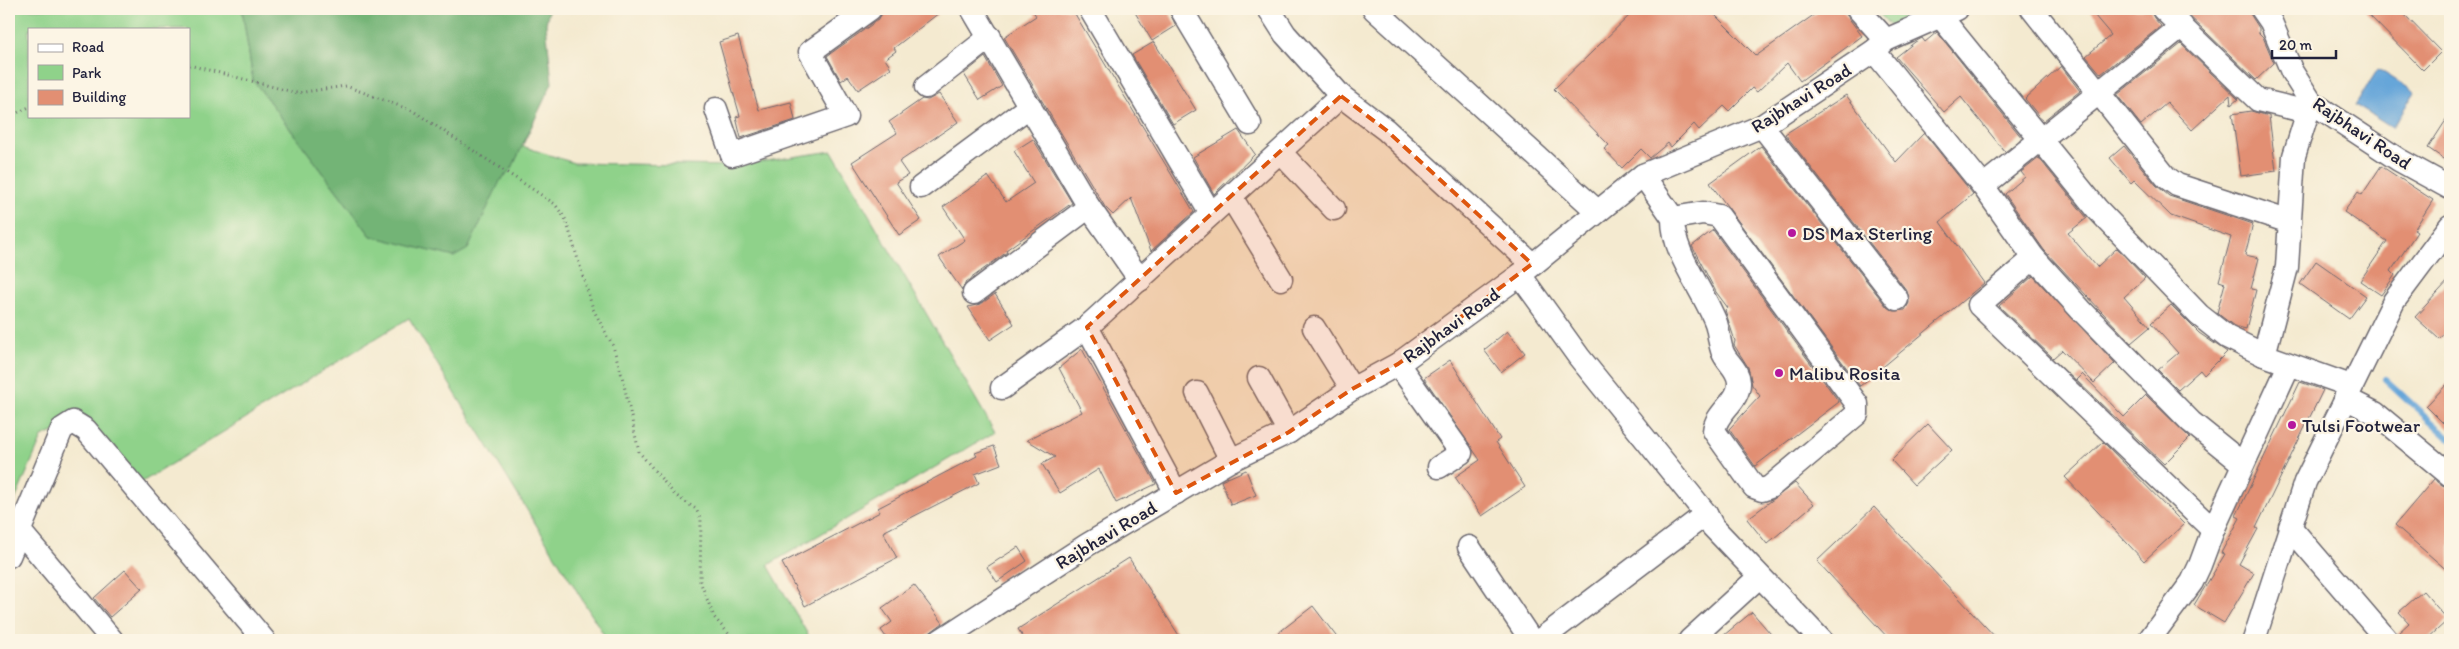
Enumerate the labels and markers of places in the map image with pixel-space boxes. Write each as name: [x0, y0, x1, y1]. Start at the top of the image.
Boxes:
place label: DS Max Sterling: [1802, 222, 1933, 245]
marker: DS Max Sterling: [1786, 227, 1798, 239]
place label: Malibu Rosita: [1789, 362, 1900, 385]
marker: Malibu Rosita: [1773, 367, 1785, 379]
place label: Tulsi Footwear: [2302, 414, 2421, 437]
marker: Tulsi Footwear: [2286, 419, 2298, 431]

